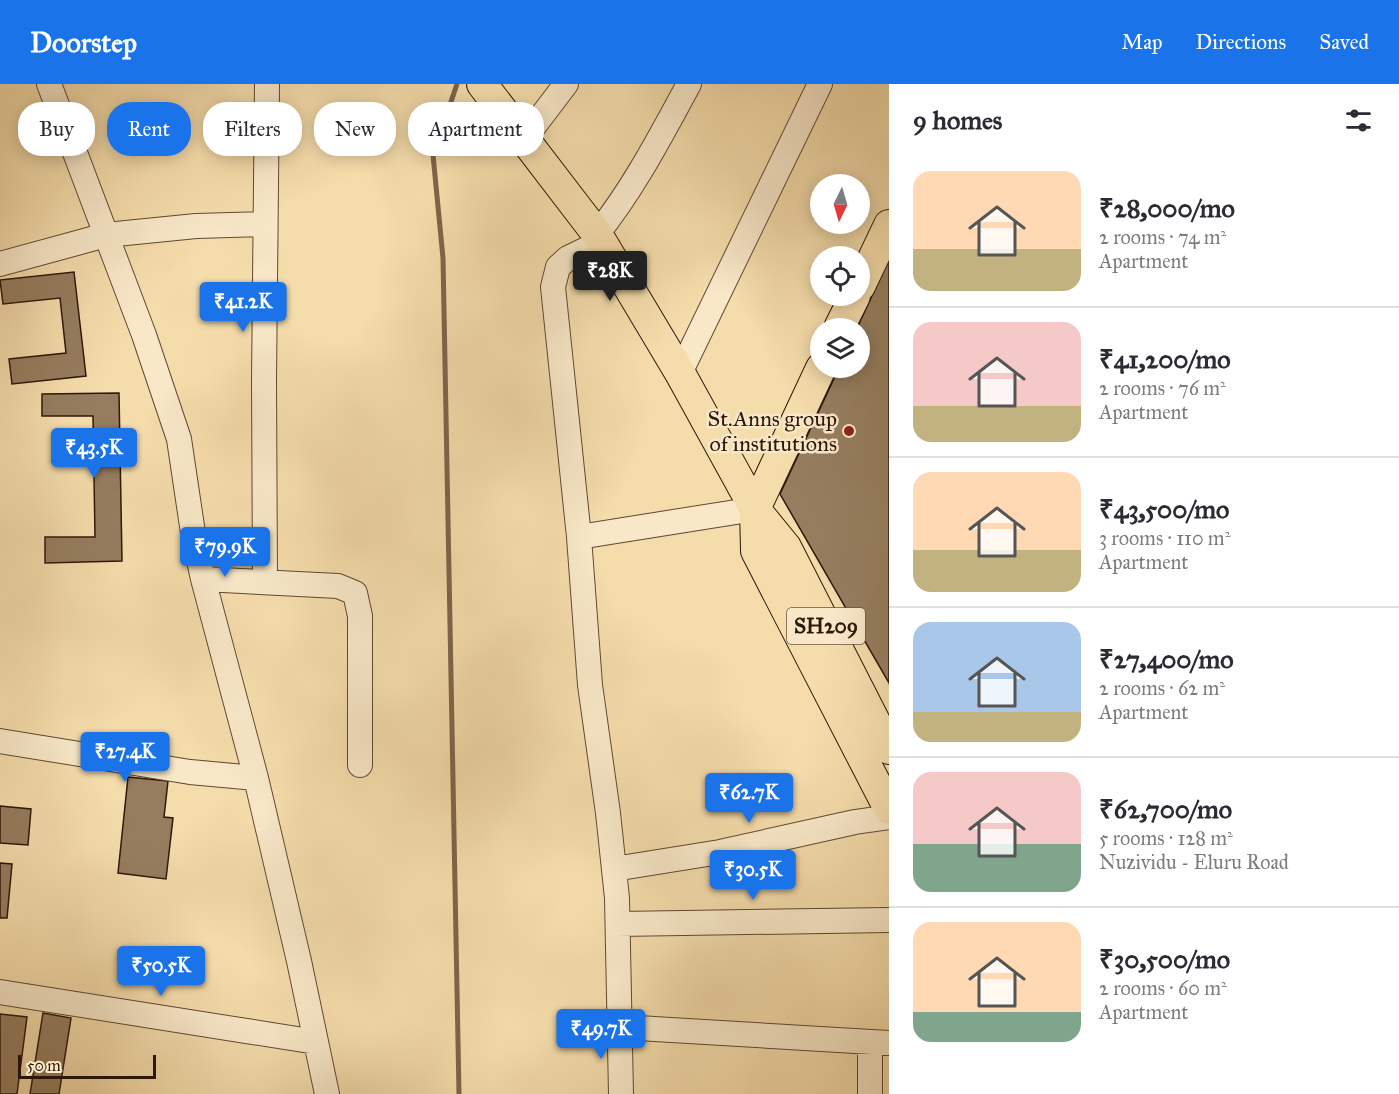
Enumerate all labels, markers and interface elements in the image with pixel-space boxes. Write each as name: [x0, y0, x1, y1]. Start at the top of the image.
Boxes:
text: Doorstep: [30, 25, 137, 60]
text: Map: [1122, 29, 1163, 55]
text: Directions: [1196, 29, 1286, 55]
text: Saved: [1319, 29, 1369, 55]
chip: Buy: [18, 102, 95, 156]
chip: Rent: [107, 102, 191, 156]
chip: Filters: [203, 102, 302, 156]
chip: New: [314, 102, 396, 156]
chip: Apartment: [408, 102, 544, 156]
text: 9 homes: [913, 104, 1002, 136]
icon: filters: [1342, 104, 1375, 137]
north arrow: [810, 174, 870, 234]
map controls: [810, 174, 870, 378]
text: ₹28,000/mo: [1099, 192, 1235, 224]
icon: home: [961, 195, 1033, 267]
text: 2 rooms · 74 m²: [1099, 225, 1226, 249]
button: locate: [810, 246, 870, 306]
text: Apartment: [1099, 249, 1188, 273]
pin: ₹28K: [574, 251, 646, 302]
text: ₹28K: [587, 258, 633, 282]
pin: ₹41.2K: [194, 282, 292, 333]
text: ₹41.2K: [214, 289, 272, 313]
button: layers: [810, 318, 870, 378]
text: ₹41,200/mo: [1099, 343, 1230, 375]
icon: home: [961, 346, 1033, 418]
text: 2 rooms · 76 m²: [1099, 376, 1226, 400]
text: Apartment: [1099, 400, 1188, 424]
place label: St.Anns group of institutions: [708, 405, 837, 457]
marker: St.Anns group of institutions: [842, 424, 856, 438]
pin: ₹43.5K: [45, 428, 143, 479]
text: ₹43.5K: [65, 435, 123, 459]
text: ₹43,500/mo: [1099, 493, 1229, 525]
icon: home: [961, 496, 1033, 568]
text: 3 rooms · 110 m²: [1099, 526, 1230, 550]
pin: ₹79.9K: [176, 527, 274, 578]
text: ₹79.9K: [194, 534, 256, 558]
text: Apartment: [1099, 550, 1188, 574]
road number: SH209: [787, 608, 865, 644]
text: ₹27,400/mo: [1099, 643, 1234, 675]
icon: home: [961, 646, 1033, 718]
text: 2 rooms · 62 m²: [1099, 676, 1225, 700]
text: Apartment: [1099, 700, 1188, 724]
pin: ₹27.4K: [76, 732, 174, 783]
text: ₹27.4K: [95, 739, 155, 763]
pin: ₹62.7K: [700, 773, 798, 824]
text: ₹62.7K: [719, 780, 779, 804]
text: ₹62,700/mo: [1099, 793, 1232, 825]
icon: home: [961, 796, 1033, 868]
text: 5 rooms · 128 m²: [1099, 826, 1233, 850]
pin: ₹30.5K: [704, 850, 802, 901]
text: Nuzividu - Eluru Road: [1099, 850, 1289, 874]
text: ₹30.5K: [724, 857, 782, 881]
text: ₹30,500/mo: [1099, 943, 1230, 975]
pin: ₹50.5K: [112, 946, 210, 997]
icon: home: [961, 946, 1033, 1018]
text: ₹50.5K: [131, 953, 191, 977]
text: 2 rooms · 60 m²: [1099, 976, 1227, 1000]
text: Apartment: [1099, 1000, 1188, 1024]
pin: ₹49.7K: [552, 1009, 650, 1060]
text: ₹49.7K: [570, 1016, 632, 1040]
scale bar: [18, 1052, 156, 1080]
text: 50 m: [27, 1056, 61, 1075]

